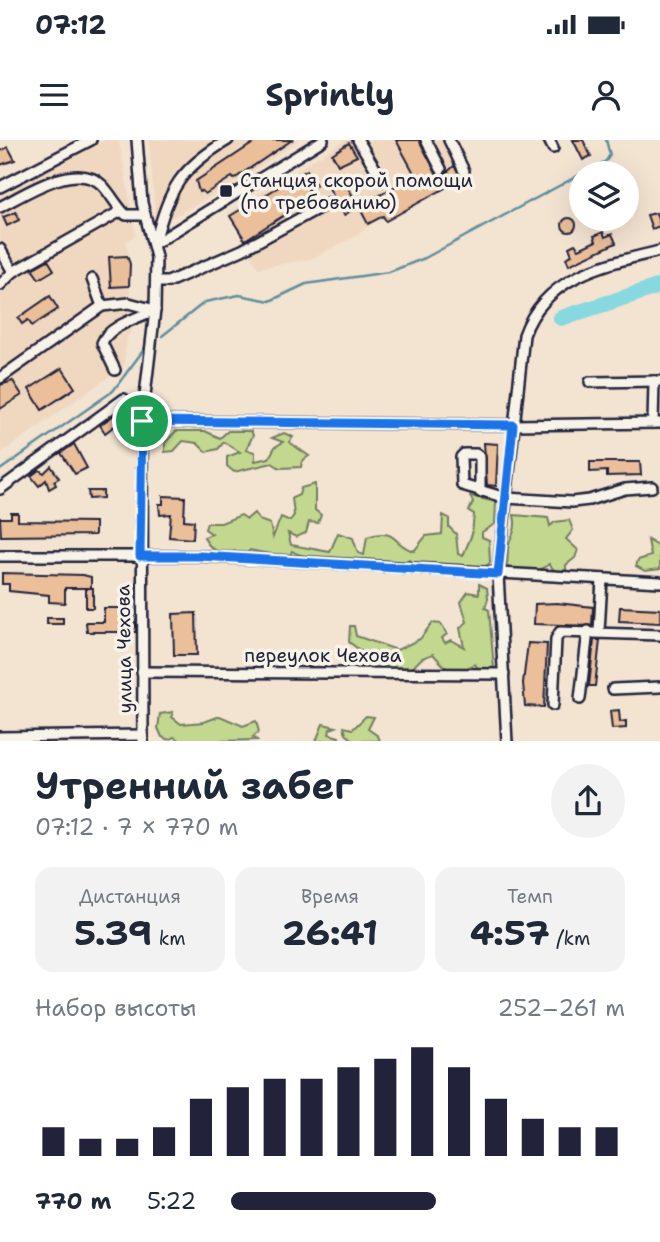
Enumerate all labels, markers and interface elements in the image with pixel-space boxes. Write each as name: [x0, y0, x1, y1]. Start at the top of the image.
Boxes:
text: 07:12: [35, 7, 106, 42]
text: Sprintly: [265, 73, 395, 116]
icon: menu: [35, 76, 73, 114]
icon: person: [587, 76, 625, 114]
map controls: [569, 161, 639, 231]
button: layers: [569, 161, 639, 231]
place label: Станция скорой помощи (по требованию): [240, 168, 473, 215]
marker: Станция скорой помощи (по требованию): [218, 183, 234, 199]
pin: [112, 391, 172, 451]
icon: arrive: [123, 402, 161, 440]
street label: улица Чехова: [110, 584, 138, 714]
street label: переулок Чехова: [244, 643, 402, 668]
text: Утренний забег: [35, 760, 353, 811]
button: share: [551, 764, 625, 838]
text: 07:12 · 7 × 770 m: [35, 812, 238, 842]
text: Дистанция: [79, 884, 181, 909]
text: Время: [301, 884, 359, 909]
text: Темп: [507, 884, 553, 909]
text: 5.39: [74, 909, 152, 956]
text: 26:41: [282, 909, 378, 956]
text: 4:57: [470, 909, 550, 956]
text: km: [152, 926, 186, 951]
text: /km: [550, 926, 590, 951]
text: Набор высоты: [35, 993, 196, 1023]
text: 252–261 m: [498, 993, 625, 1023]
text: 770 m: [35, 1186, 111, 1216]
text: 5:22: [147, 1186, 196, 1216]

